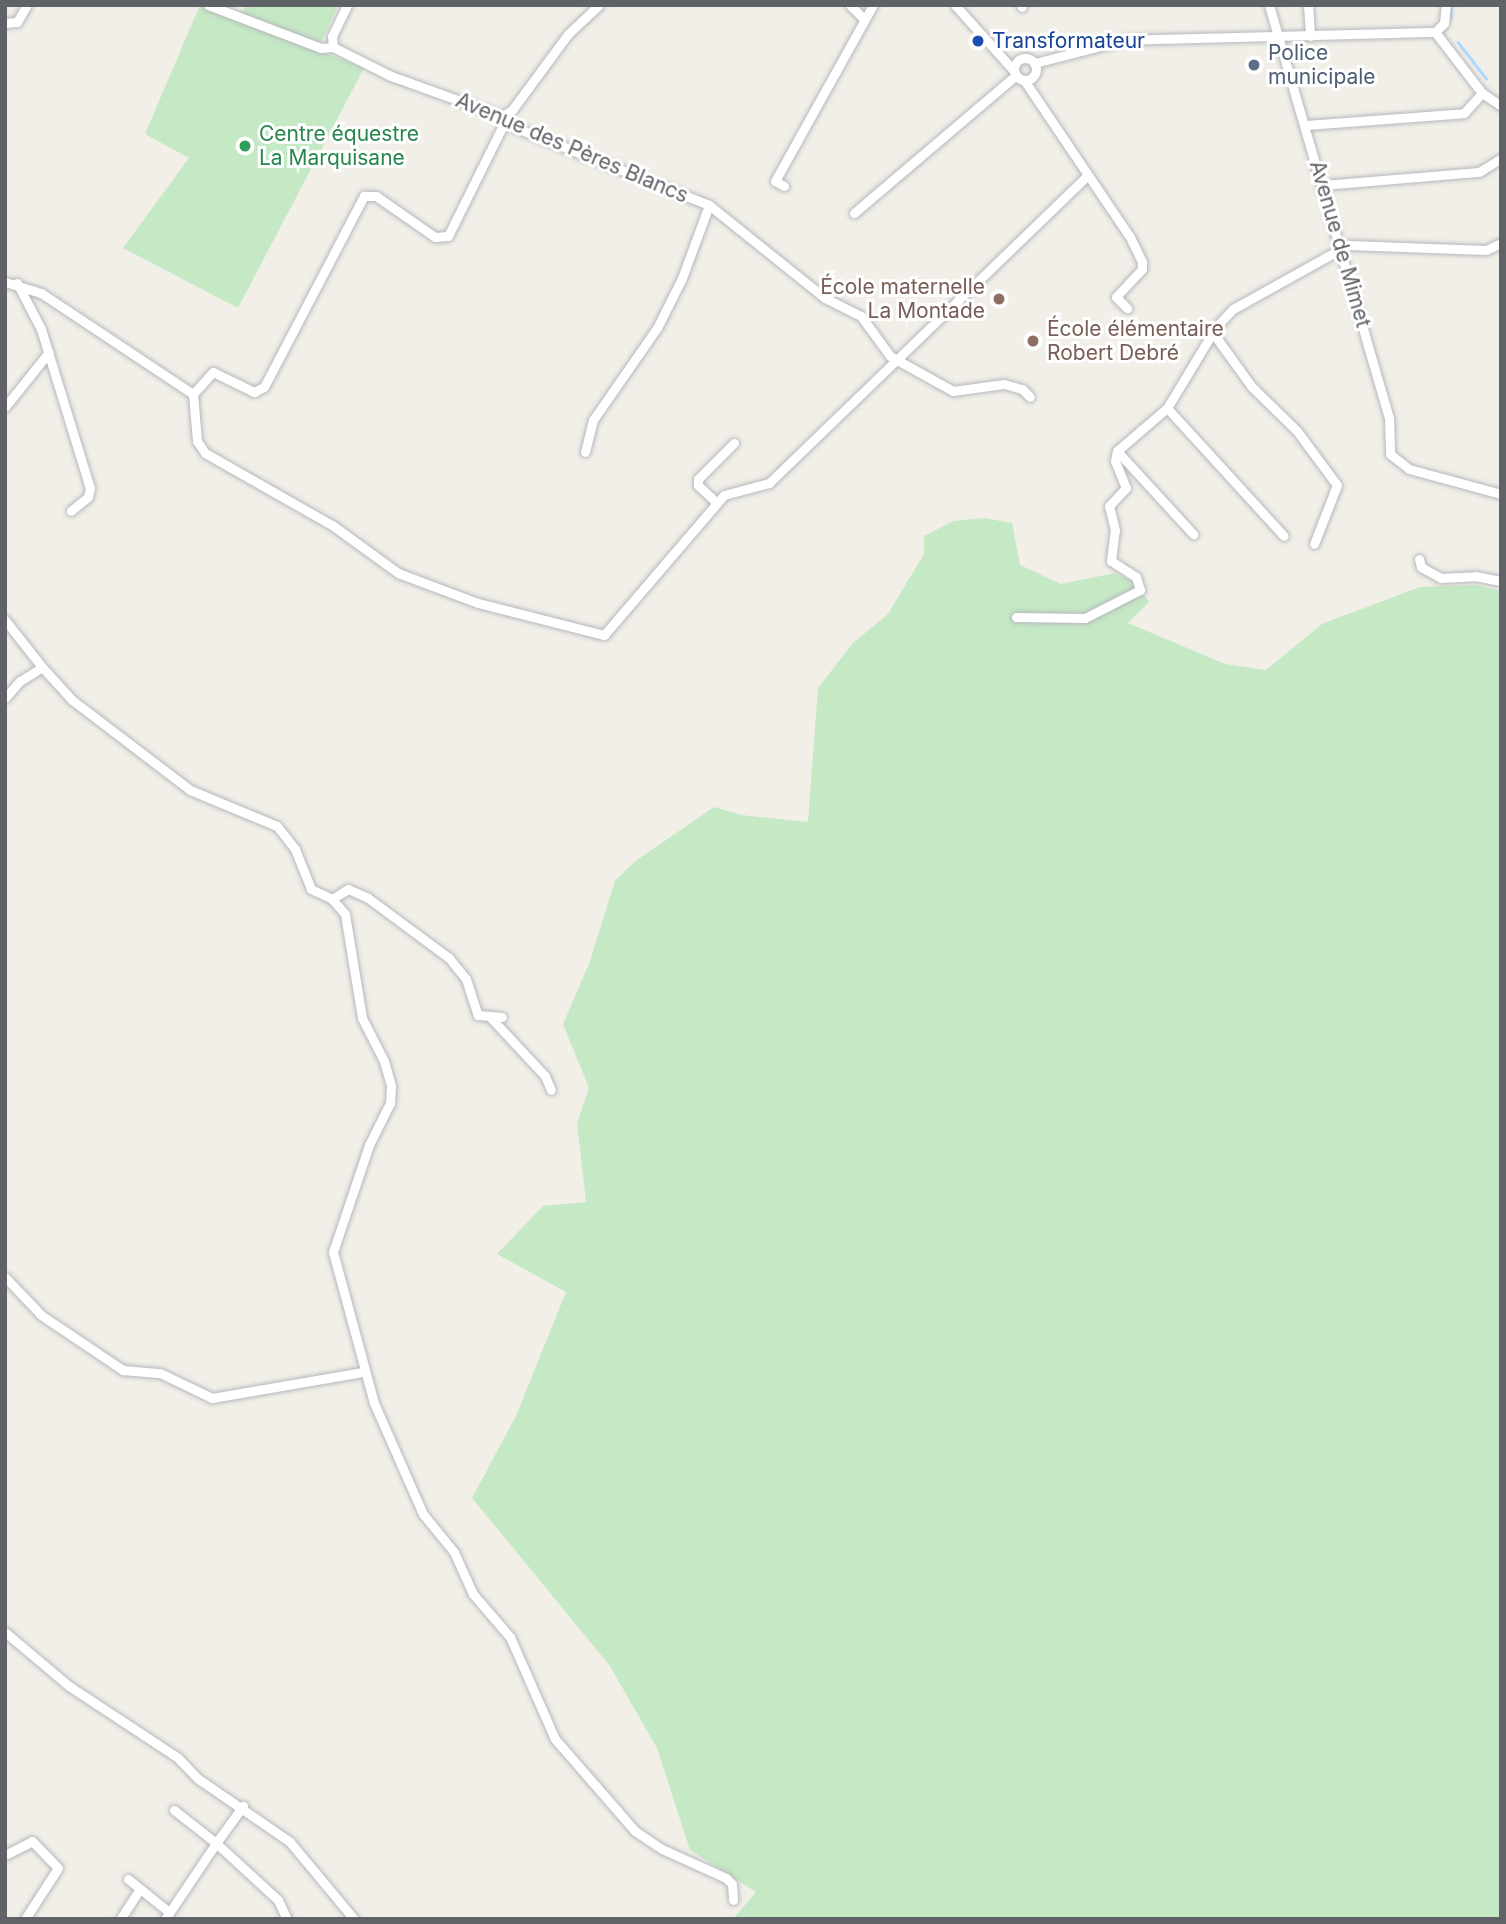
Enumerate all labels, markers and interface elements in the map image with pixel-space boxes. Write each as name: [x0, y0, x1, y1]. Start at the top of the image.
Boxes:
place label: Transformateur: [992, 28, 1145, 54]
marker: Transformateur: [970, 33, 986, 49]
place label: Police municipale: [1268, 40, 1376, 90]
marker: Police municipale: [1246, 57, 1262, 73]
street label: Avenue des Pères Blancs: [452, 88, 692, 208]
place label: Centre équestre La Marquisane: [259, 121, 419, 171]
marker: Centre équestre La Marquisane: [237, 138, 253, 154]
street label: Avenue de Mimet: [1304, 158, 1376, 330]
place label: École maternelle La Montade: [820, 274, 985, 324]
marker: École maternelle La Montade: [991, 291, 1007, 307]
place label: École élémentaire Robert Debré: [1047, 316, 1224, 366]
marker: École élémentaire Robert Debré: [1025, 333, 1041, 349]

